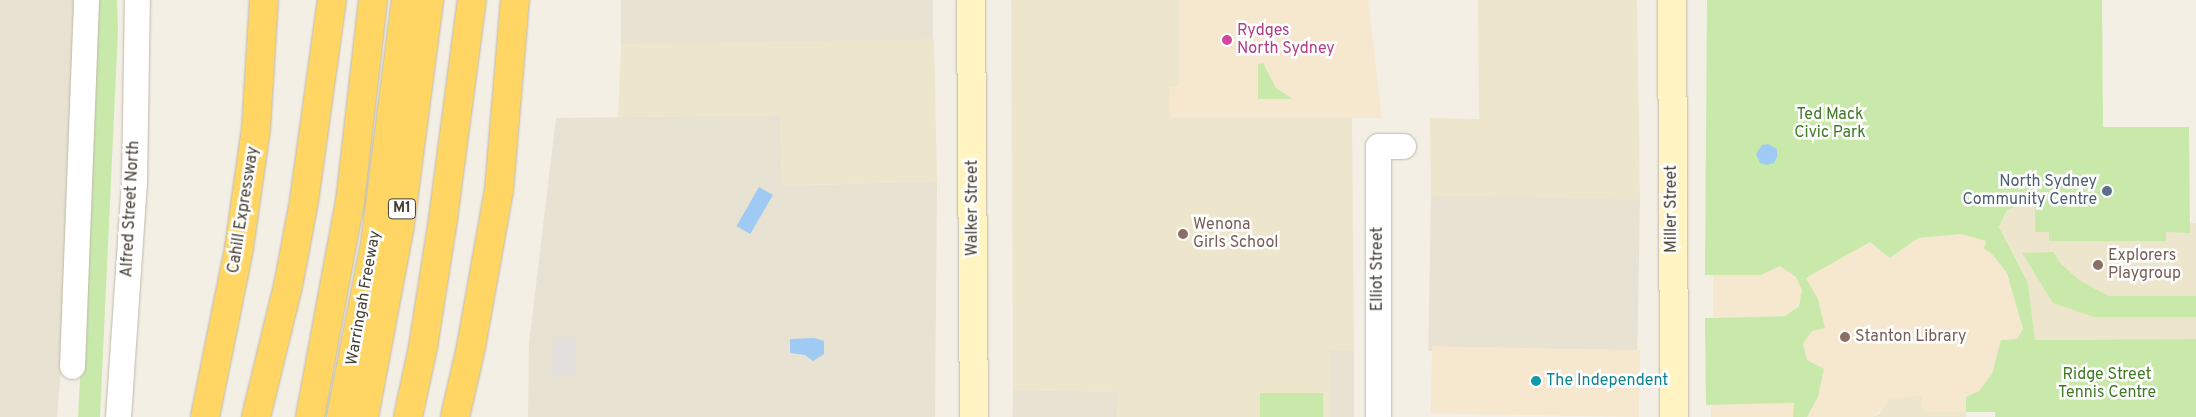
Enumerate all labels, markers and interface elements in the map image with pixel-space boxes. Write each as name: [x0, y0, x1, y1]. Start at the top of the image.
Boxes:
place label: Rydges North Sydney: [1237, 21, 1335, 59]
marker: Rydges North Sydney: [1221, 34, 1233, 46]
park label: Ted Mack Civic Park: [1794, 105, 1866, 143]
street label: Alfred Street North: [118, 140, 144, 278]
street label: Cahill Expressway: [224, 145, 264, 275]
street label: Walker Street: [963, 160, 983, 256]
street label: Miller Street: [1662, 165, 1682, 253]
place label: North Sydney Community Centre: [1962, 172, 2097, 210]
marker: North Sydney Community Centre: [2101, 185, 2113, 197]
road number: M1: [387, 196, 417, 222]
place label: Wenona Girls School: [1193, 215, 1279, 253]
street label: Elliot Street: [1368, 227, 1388, 311]
marker: Wenona Girls School: [1177, 228, 1189, 240]
street label: Warringah Freeway: [343, 229, 385, 367]
place label: Explorers Playgroup: [2108, 246, 2181, 284]
marker: Explorers Playgroup: [2092, 259, 2104, 271]
place label: Stanton Library: [1855, 327, 1966, 347]
marker: Stanton Library: [1839, 331, 1851, 343]
park label: Ridge Street Tennis Centre: [2058, 365, 2156, 403]
place label: The Independent: [1546, 371, 1668, 391]
marker: The Independent: [1530, 375, 1542, 387]

